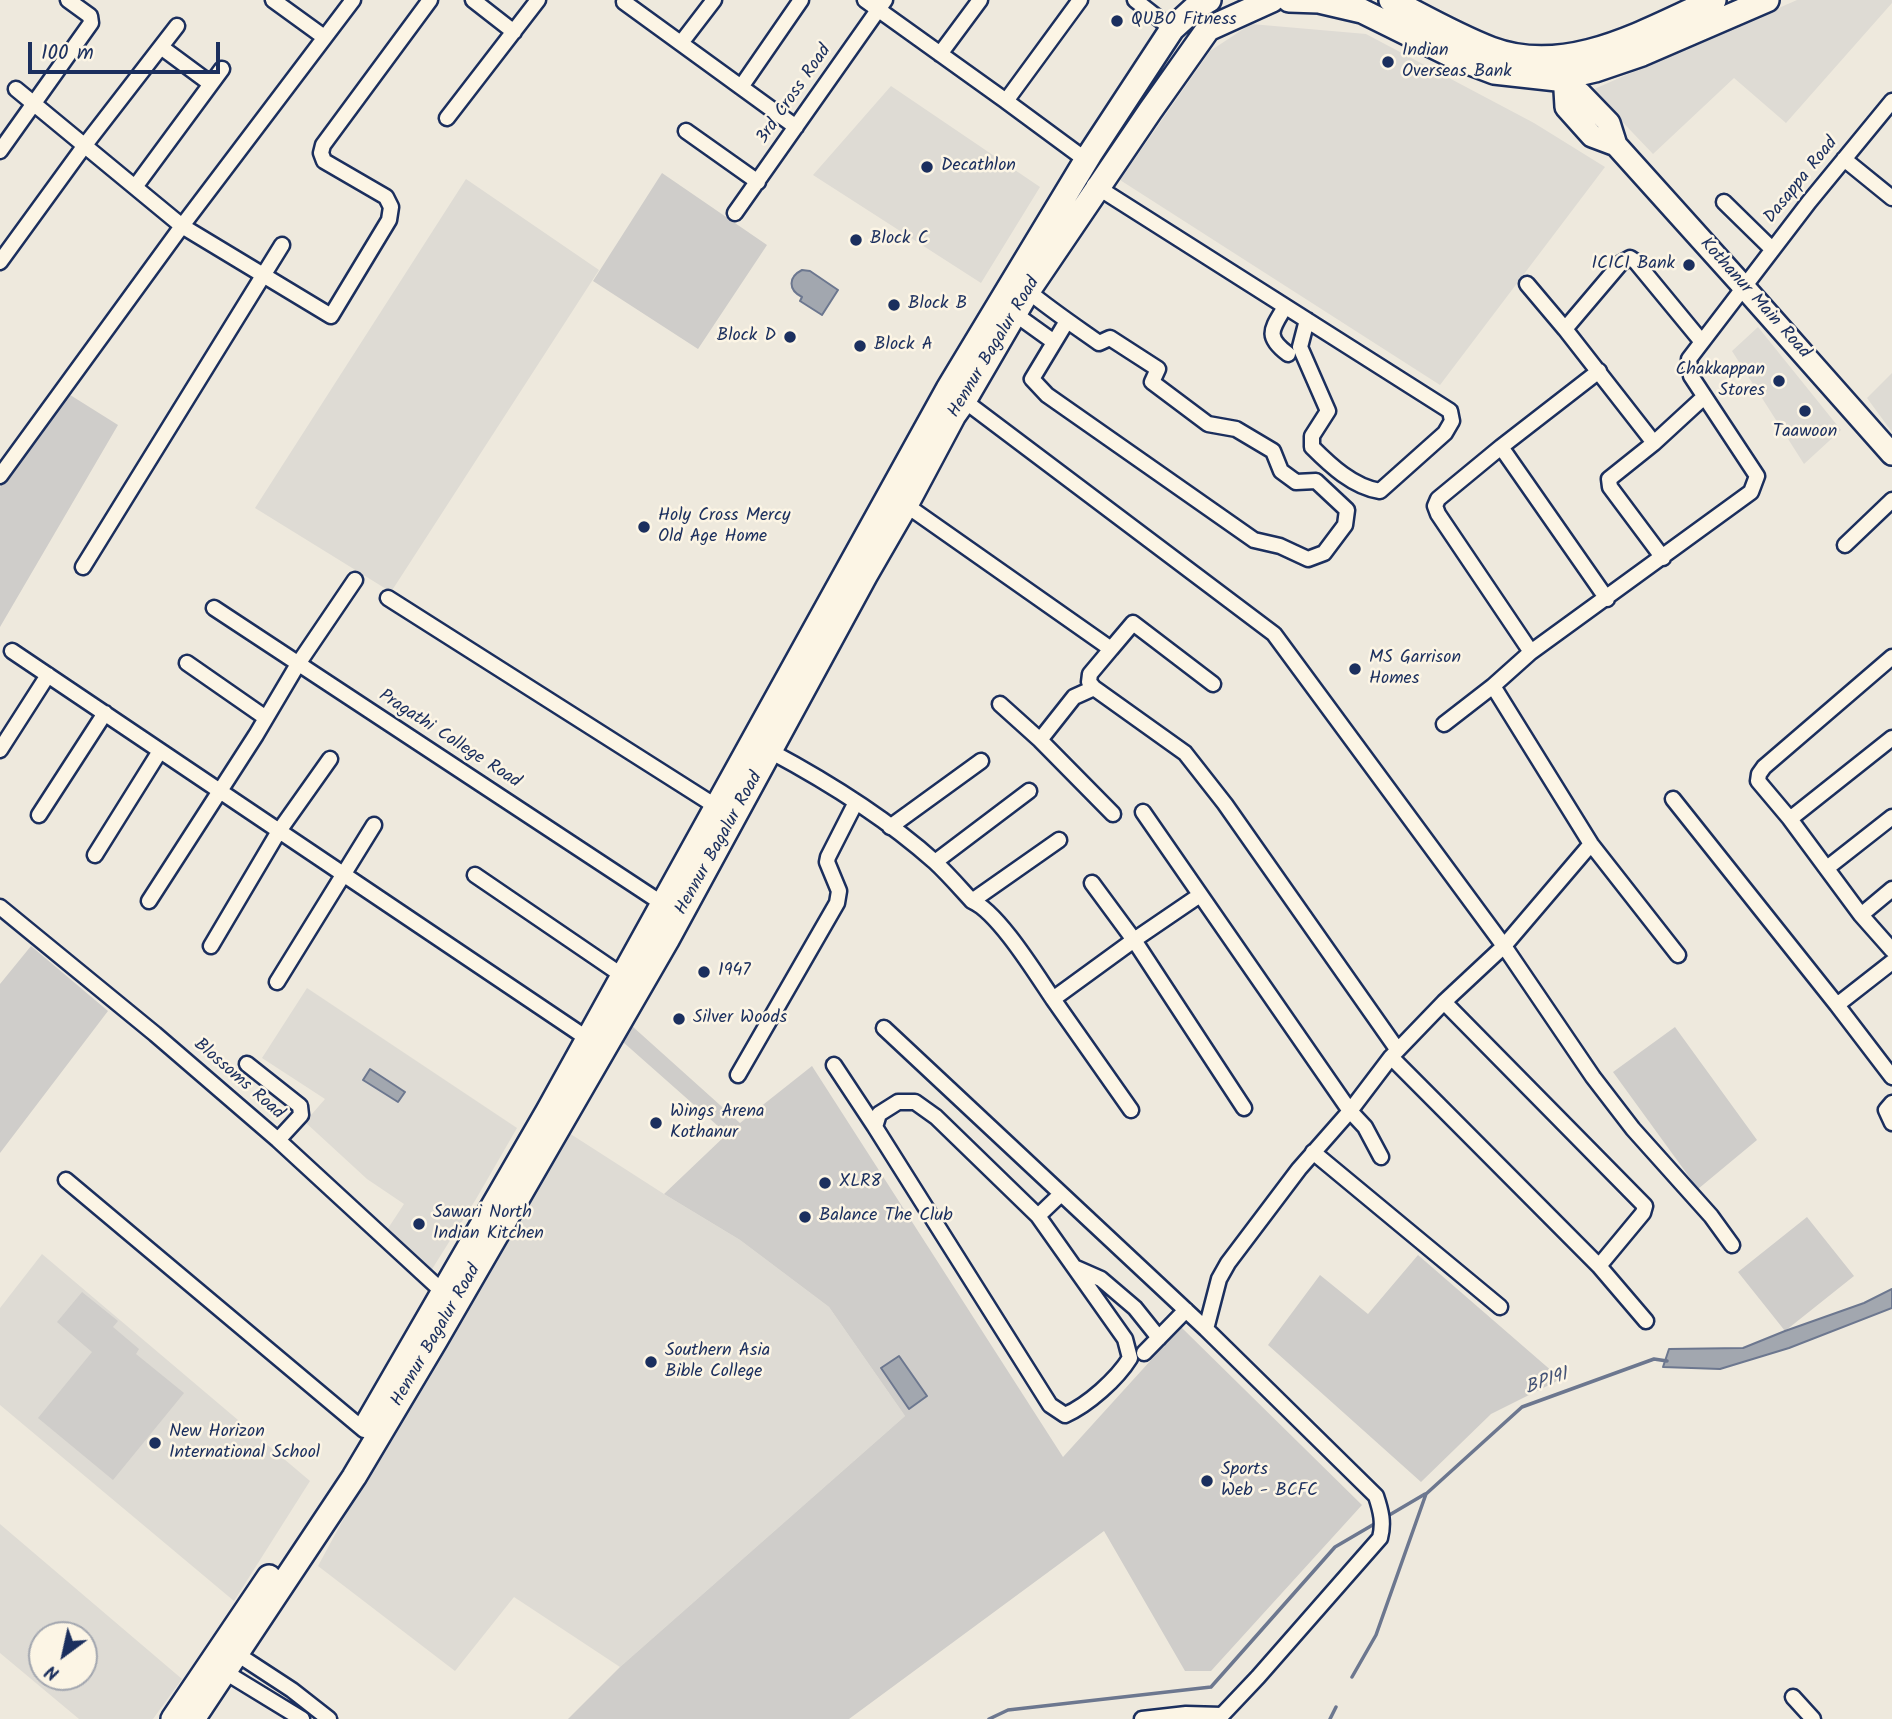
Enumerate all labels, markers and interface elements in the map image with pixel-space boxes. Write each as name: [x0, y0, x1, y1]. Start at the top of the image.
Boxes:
place label: QUBO Fitness: [1131, 10, 1237, 32]
marker: QUBO Fitness: [1109, 13, 1125, 29]
scale bar: [32, 28, 224, 72]
text: 100 m: [41, 37, 94, 70]
street label: 3rd Cross Road: [753, 41, 837, 149]
place label: Indian Overseas Bank: [1402, 41, 1512, 84]
marker: Indian Overseas Bank: [1380, 54, 1396, 70]
street label: Dasappa Road: [1761, 133, 1843, 229]
place label: Decathlon: [941, 156, 1016, 178]
marker: Decathlon: [919, 159, 935, 175]
place label: Block C: [870, 229, 928, 251]
marker: Block C: [848, 232, 864, 248]
street label: Kothanur Main Road: [1694, 234, 1814, 364]
place label: ICICI Bank: [1592, 254, 1675, 276]
marker: ICICI Bank: [1681, 257, 1697, 273]
street label: Hennur Bagalur Road: [944, 274, 1046, 422]
place label: Block B: [908, 294, 967, 316]
marker: Block B: [886, 297, 902, 313]
place label: Block D: [717, 326, 776, 348]
marker: Block D: [782, 329, 798, 345]
place label: Block A: [874, 335, 933, 357]
marker: Block A: [852, 338, 868, 354]
place label: Chakkappan Stores: [1676, 360, 1765, 402]
marker: Chakkappan Stores: [1771, 373, 1787, 389]
marker: Taawoon: [1797, 403, 1813, 419]
place label: Taawoon: [1773, 422, 1837, 444]
place label: Holy Cross Mercy Old Age Home: [658, 506, 790, 548]
marker: Holy Cross Mercy Old Age Home: [636, 519, 652, 535]
place label: MS Garrison Homes: [1369, 648, 1461, 690]
marker: MS Garrison Homes: [1347, 661, 1363, 677]
street label: Pragathi College Road: [374, 686, 524, 794]
street label: Hennur Bagalur Road: [672, 769, 768, 919]
place label: 1947: [718, 961, 751, 983]
marker: 1947: [696, 964, 712, 980]
place label: Silver Woods: [693, 1008, 787, 1030]
marker: Silver Woods: [671, 1011, 687, 1027]
street label: Blossoms Road: [188, 1035, 288, 1125]
place label: Wings Arena Kothanur: [670, 1102, 764, 1144]
marker: Wings Arena Kothanur: [648, 1115, 664, 1131]
place label: XLR8: [839, 1172, 881, 1194]
marker: XLR8: [817, 1175, 833, 1191]
place label: Sawari North Indian Kitchen: [433, 1203, 544, 1246]
place label: Balance The Club: [819, 1206, 953, 1228]
marker: Balance The Club: [797, 1209, 813, 1225]
marker: Sawari North Indian Kitchen: [411, 1216, 427, 1232]
street label: Hennur Bagalur Road: [388, 1261, 486, 1411]
place label: Southern Asia Bible College: [665, 1341, 770, 1384]
marker: Southern Asia Bible College: [643, 1354, 659, 1370]
water label: BP191: [1523, 1365, 1571, 1401]
place label: New Horizon International School: [169, 1422, 320, 1464]
marker: New Horizon International School: [147, 1435, 163, 1451]
place label: Sports Web - BCFC: [1221, 1460, 1318, 1502]
marker: Sports Web - BCFC: [1199, 1473, 1215, 1489]
north arrow: [28, 1621, 98, 1691]
text: N: [39, 1656, 66, 1688]

